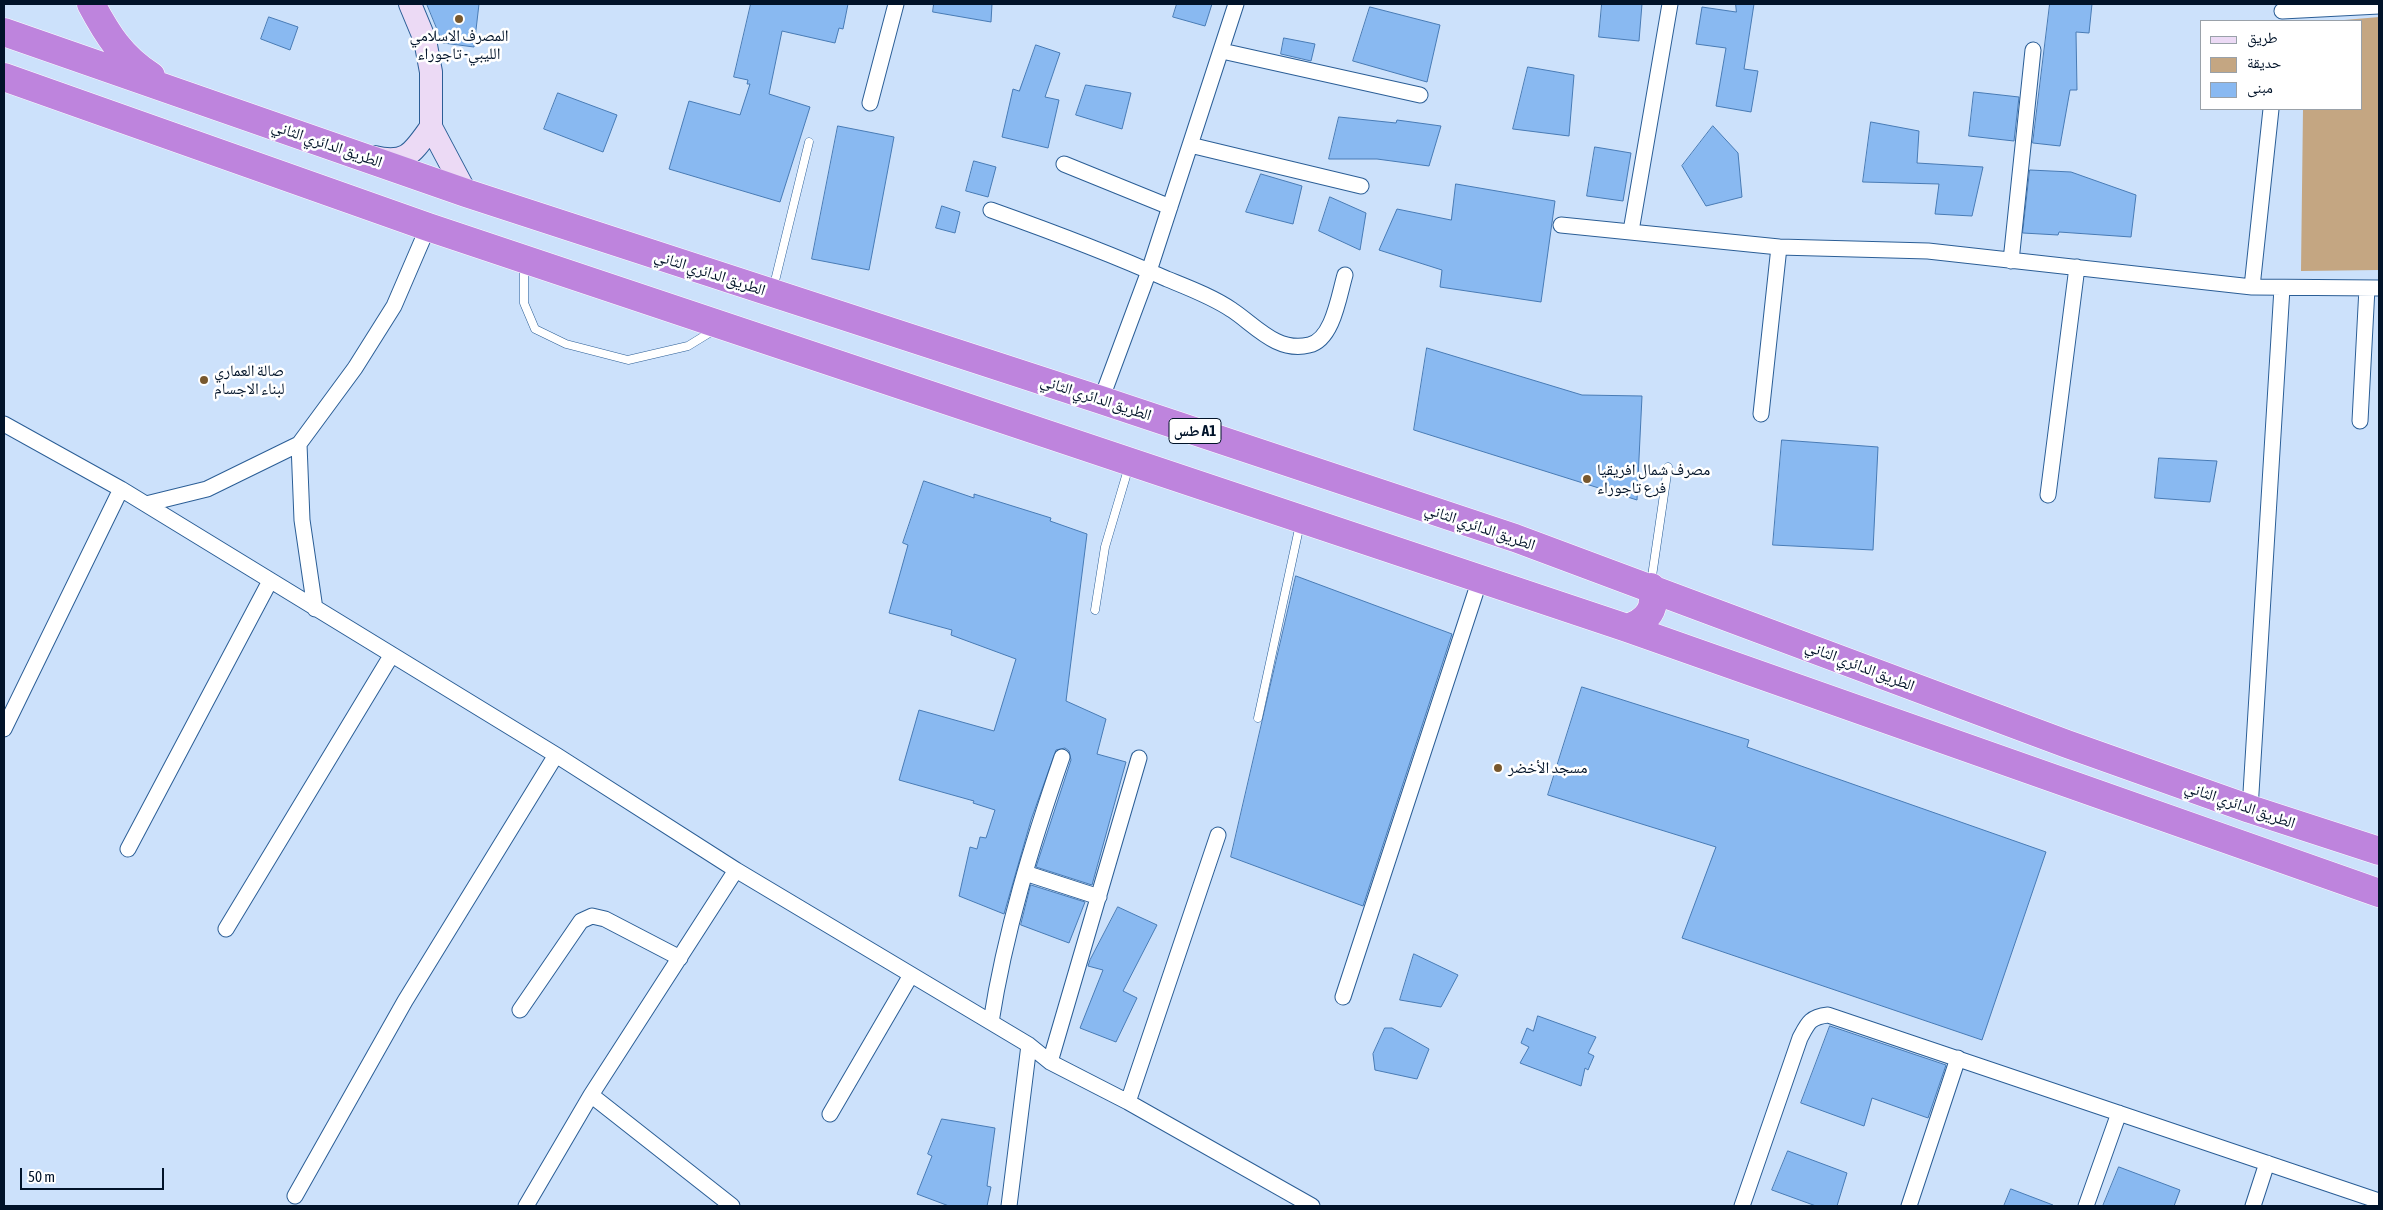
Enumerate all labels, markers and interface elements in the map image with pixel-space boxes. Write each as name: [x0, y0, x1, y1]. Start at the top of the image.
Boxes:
marker: المصرف الاسلامي الليبي- تاجوراء: [453, 13, 465, 25]
legend: [2200, 20, 2363, 110]
place label: المصرف الاسلامي الليبي- تاجوراء: [409, 26, 509, 64]
text: طريق: [2247, 29, 2278, 46]
text: حديقة: [2247, 54, 2281, 71]
text: مبنى: [2247, 79, 2273, 96]
street label: الطريق الدائري الثاني: [269, 116, 385, 172]
street label: الطريق الدائري الثاني: [652, 246, 768, 300]
place label: صالة العماري لبناء الاجسام: [214, 361, 285, 399]
street label: الطريق الدائري الثاني: [1038, 371, 1154, 425]
marker: صالة العماري لبناء الاجسام: [198, 374, 210, 386]
road number: طس A1: [1169, 418, 1221, 444]
place label: مصرف شمال افريقيا فرع تاجوراء: [1597, 460, 1710, 498]
marker: مصرف شمال افريقيا فرع تاجوراء: [1581, 473, 1593, 485]
street label: الطريق الدائري الثاني: [1422, 499, 1538, 555]
street label: الطريق الدائري الثاني: [1803, 636, 1917, 696]
place label: مسجد الأخضر: [1508, 758, 1588, 778]
marker: مسجد الأخضر: [1492, 762, 1504, 774]
street label: الطريق الدائري الثاني: [2182, 777, 2298, 833]
scale bar: [22, 1158, 166, 1190]
text: 50 m: [28, 1168, 55, 1185]

